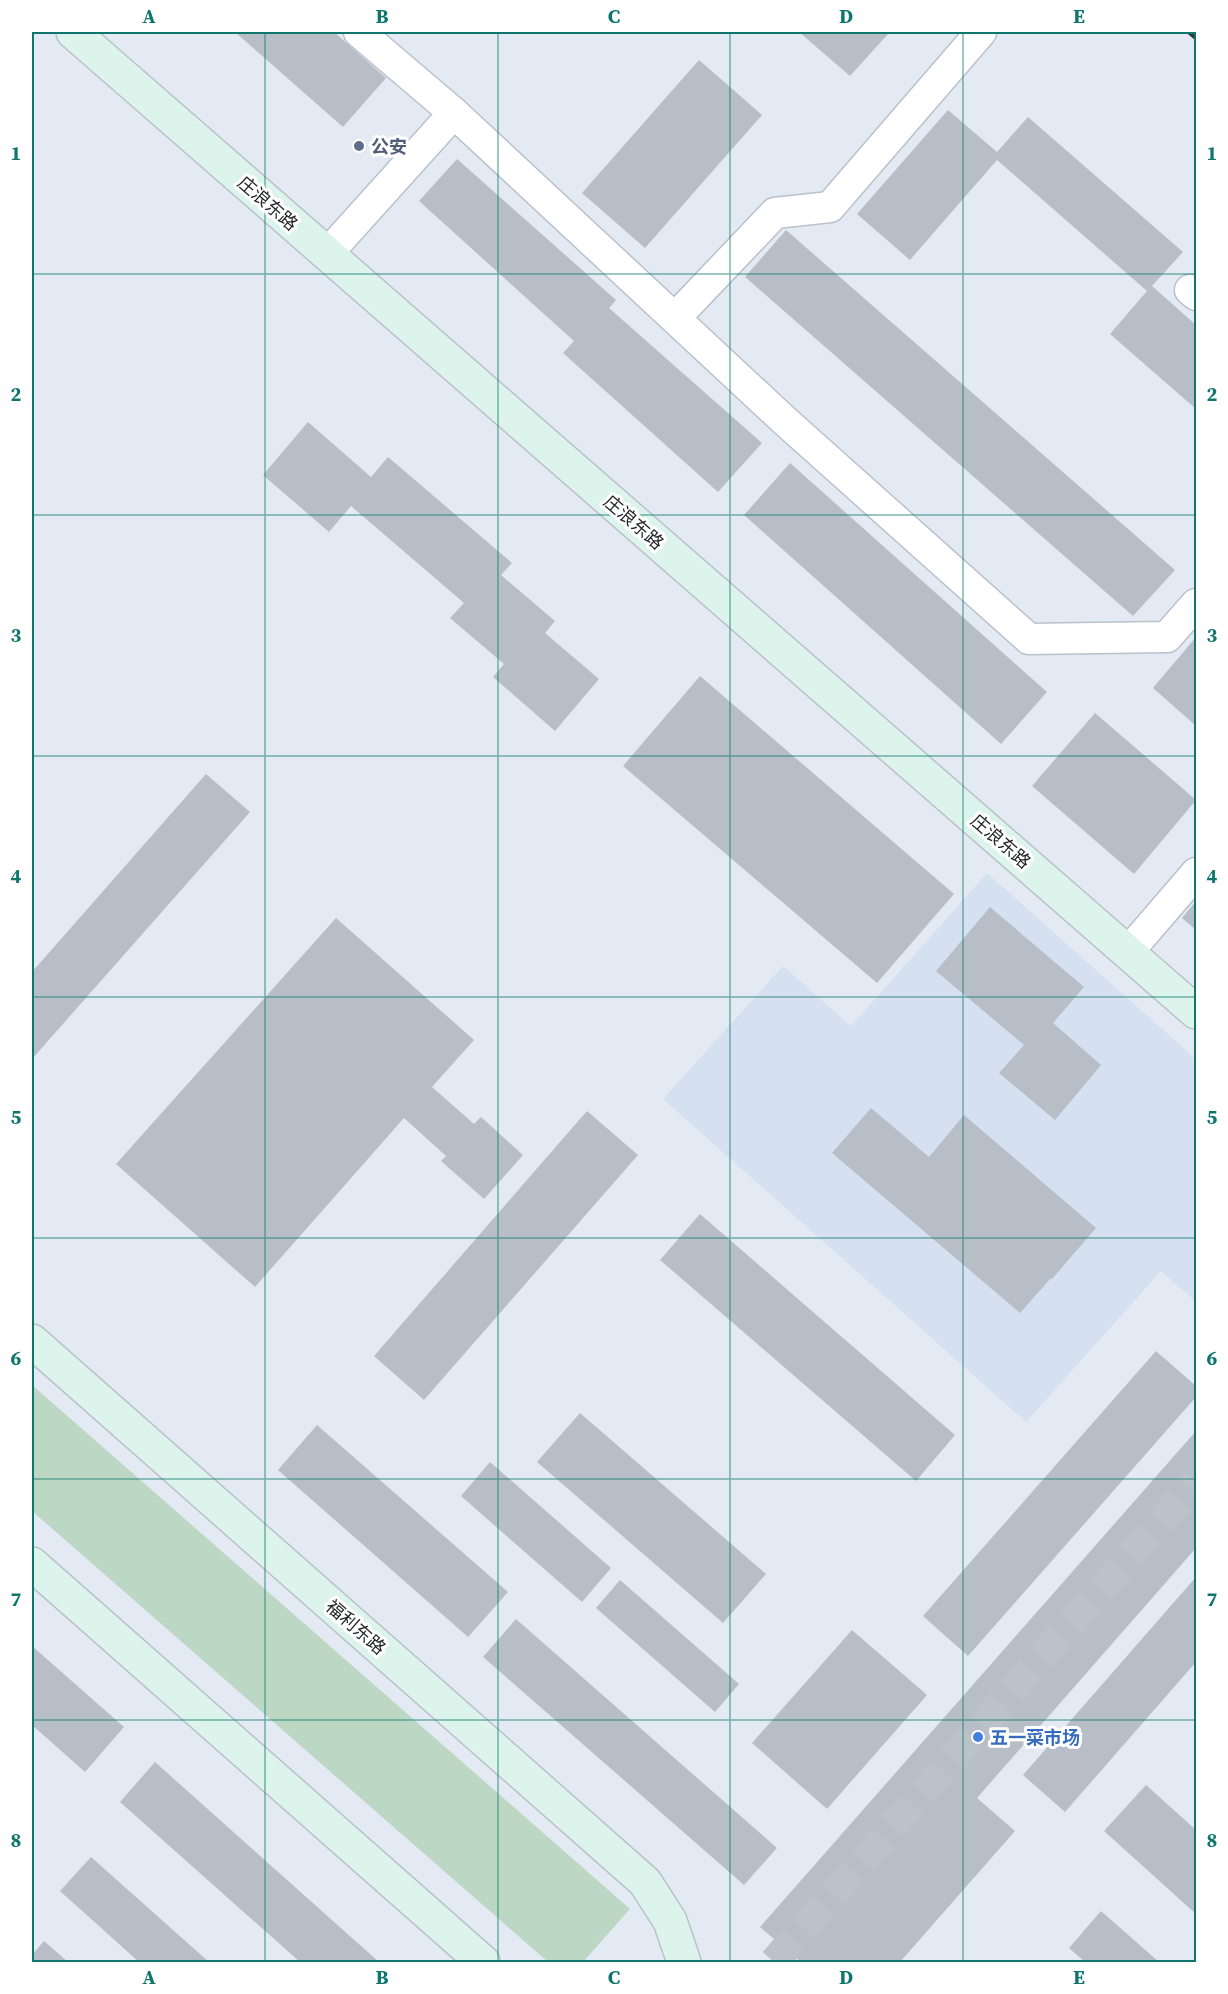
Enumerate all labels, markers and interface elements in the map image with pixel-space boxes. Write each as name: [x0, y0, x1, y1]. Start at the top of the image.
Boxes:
text: A: [142, 2, 156, 30]
text: B: [375, 2, 389, 30]
text: C: [608, 2, 620, 30]
text: D: [839, 2, 853, 30]
text: E: [1073, 2, 1085, 30]
place label: 公安: [371, 134, 407, 159]
text: 1: [11, 139, 21, 167]
marker: 公安: [352, 139, 366, 153]
text: 1: [1207, 139, 1217, 167]
street label: 庄浪东路: [233, 170, 303, 236]
text: 2: [11, 380, 22, 408]
text: 2: [1207, 380, 1218, 408]
street label: 庄浪东路: [599, 489, 669, 555]
text: 3: [11, 621, 22, 649]
text: 3: [1207, 621, 1218, 649]
street label: 庄浪东路: [966, 808, 1036, 874]
text: 4: [11, 862, 22, 890]
text: 4: [1207, 862, 1218, 890]
text: 5: [11, 1103, 22, 1131]
text: 5: [1207, 1103, 1218, 1131]
text: 6: [11, 1344, 22, 1372]
text: 6: [1207, 1344, 1218, 1372]
text: 7: [11, 1585, 22, 1613]
text: 7: [1207, 1585, 1218, 1613]
street label: 福利东路: [321, 1594, 391, 1660]
place label: 五一菜市场: [990, 1725, 1080, 1750]
marker: 五一菜市场: [971, 1730, 985, 1744]
text: 8: [11, 1826, 21, 1854]
text: 8: [1207, 1826, 1217, 1854]
text: A: [142, 1963, 156, 1991]
text: B: [375, 1963, 389, 1991]
text: C: [608, 1963, 620, 1991]
text: D: [839, 1963, 853, 1991]
text: E: [1073, 1963, 1085, 1991]

